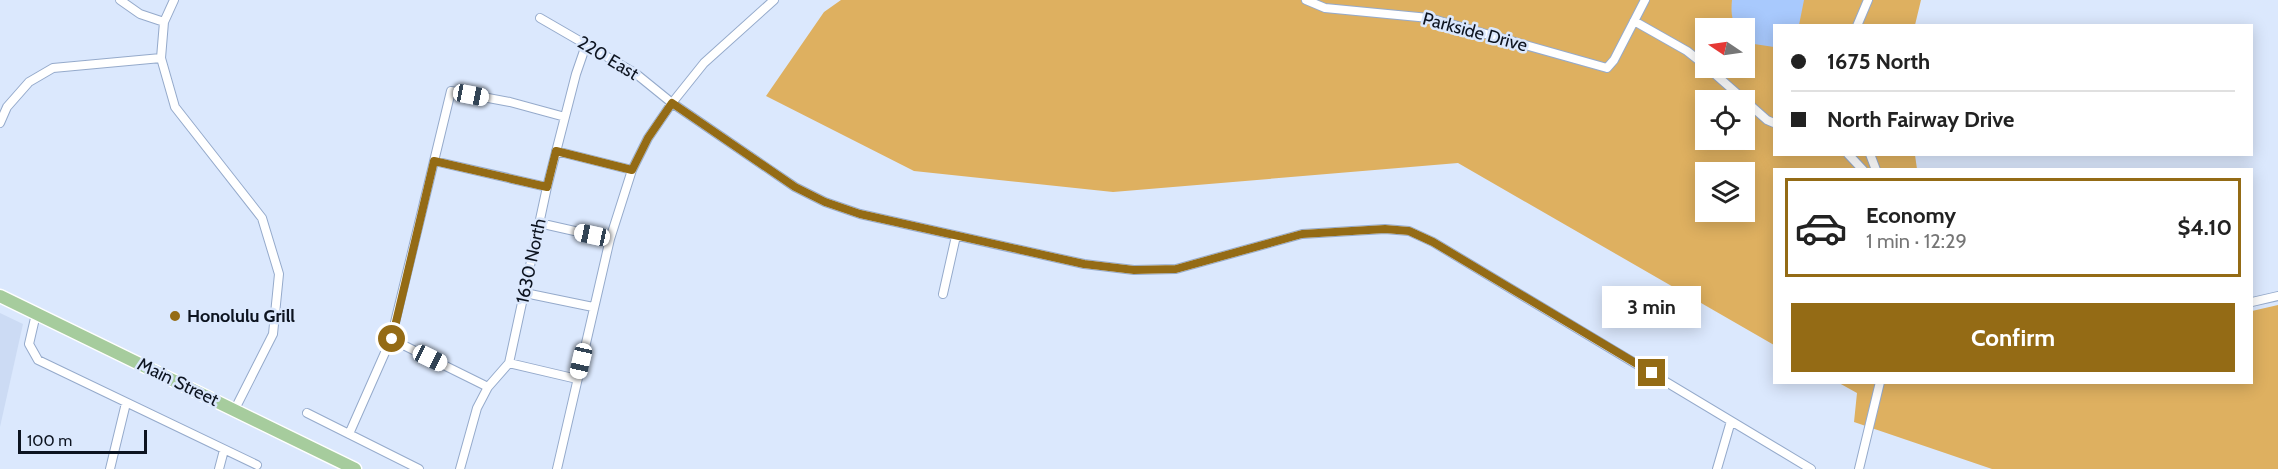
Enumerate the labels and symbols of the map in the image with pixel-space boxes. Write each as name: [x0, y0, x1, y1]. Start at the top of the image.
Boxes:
street label: Parkside Drive: [1420, 7, 1530, 57]
north arrow: [1695, 18, 1755, 78]
street label: 220 East: [573, 31, 643, 85]
car: [452, 83, 490, 107]
street label: 1630 North: [511, 217, 551, 305]
car: [573, 222, 611, 248]
callout: 3 min: [1602, 286, 1702, 328]
place label: Honolulu Grill: [187, 305, 295, 327]
marker: Honolulu Grill: [168, 309, 182, 323]
route start: [378, 325, 405, 352]
car: [568, 341, 594, 381]
car: [410, 342, 450, 374]
street label: Main Street: [134, 353, 222, 411]
route end: [1638, 359, 1665, 386]
scale bar: [18, 427, 147, 454]

